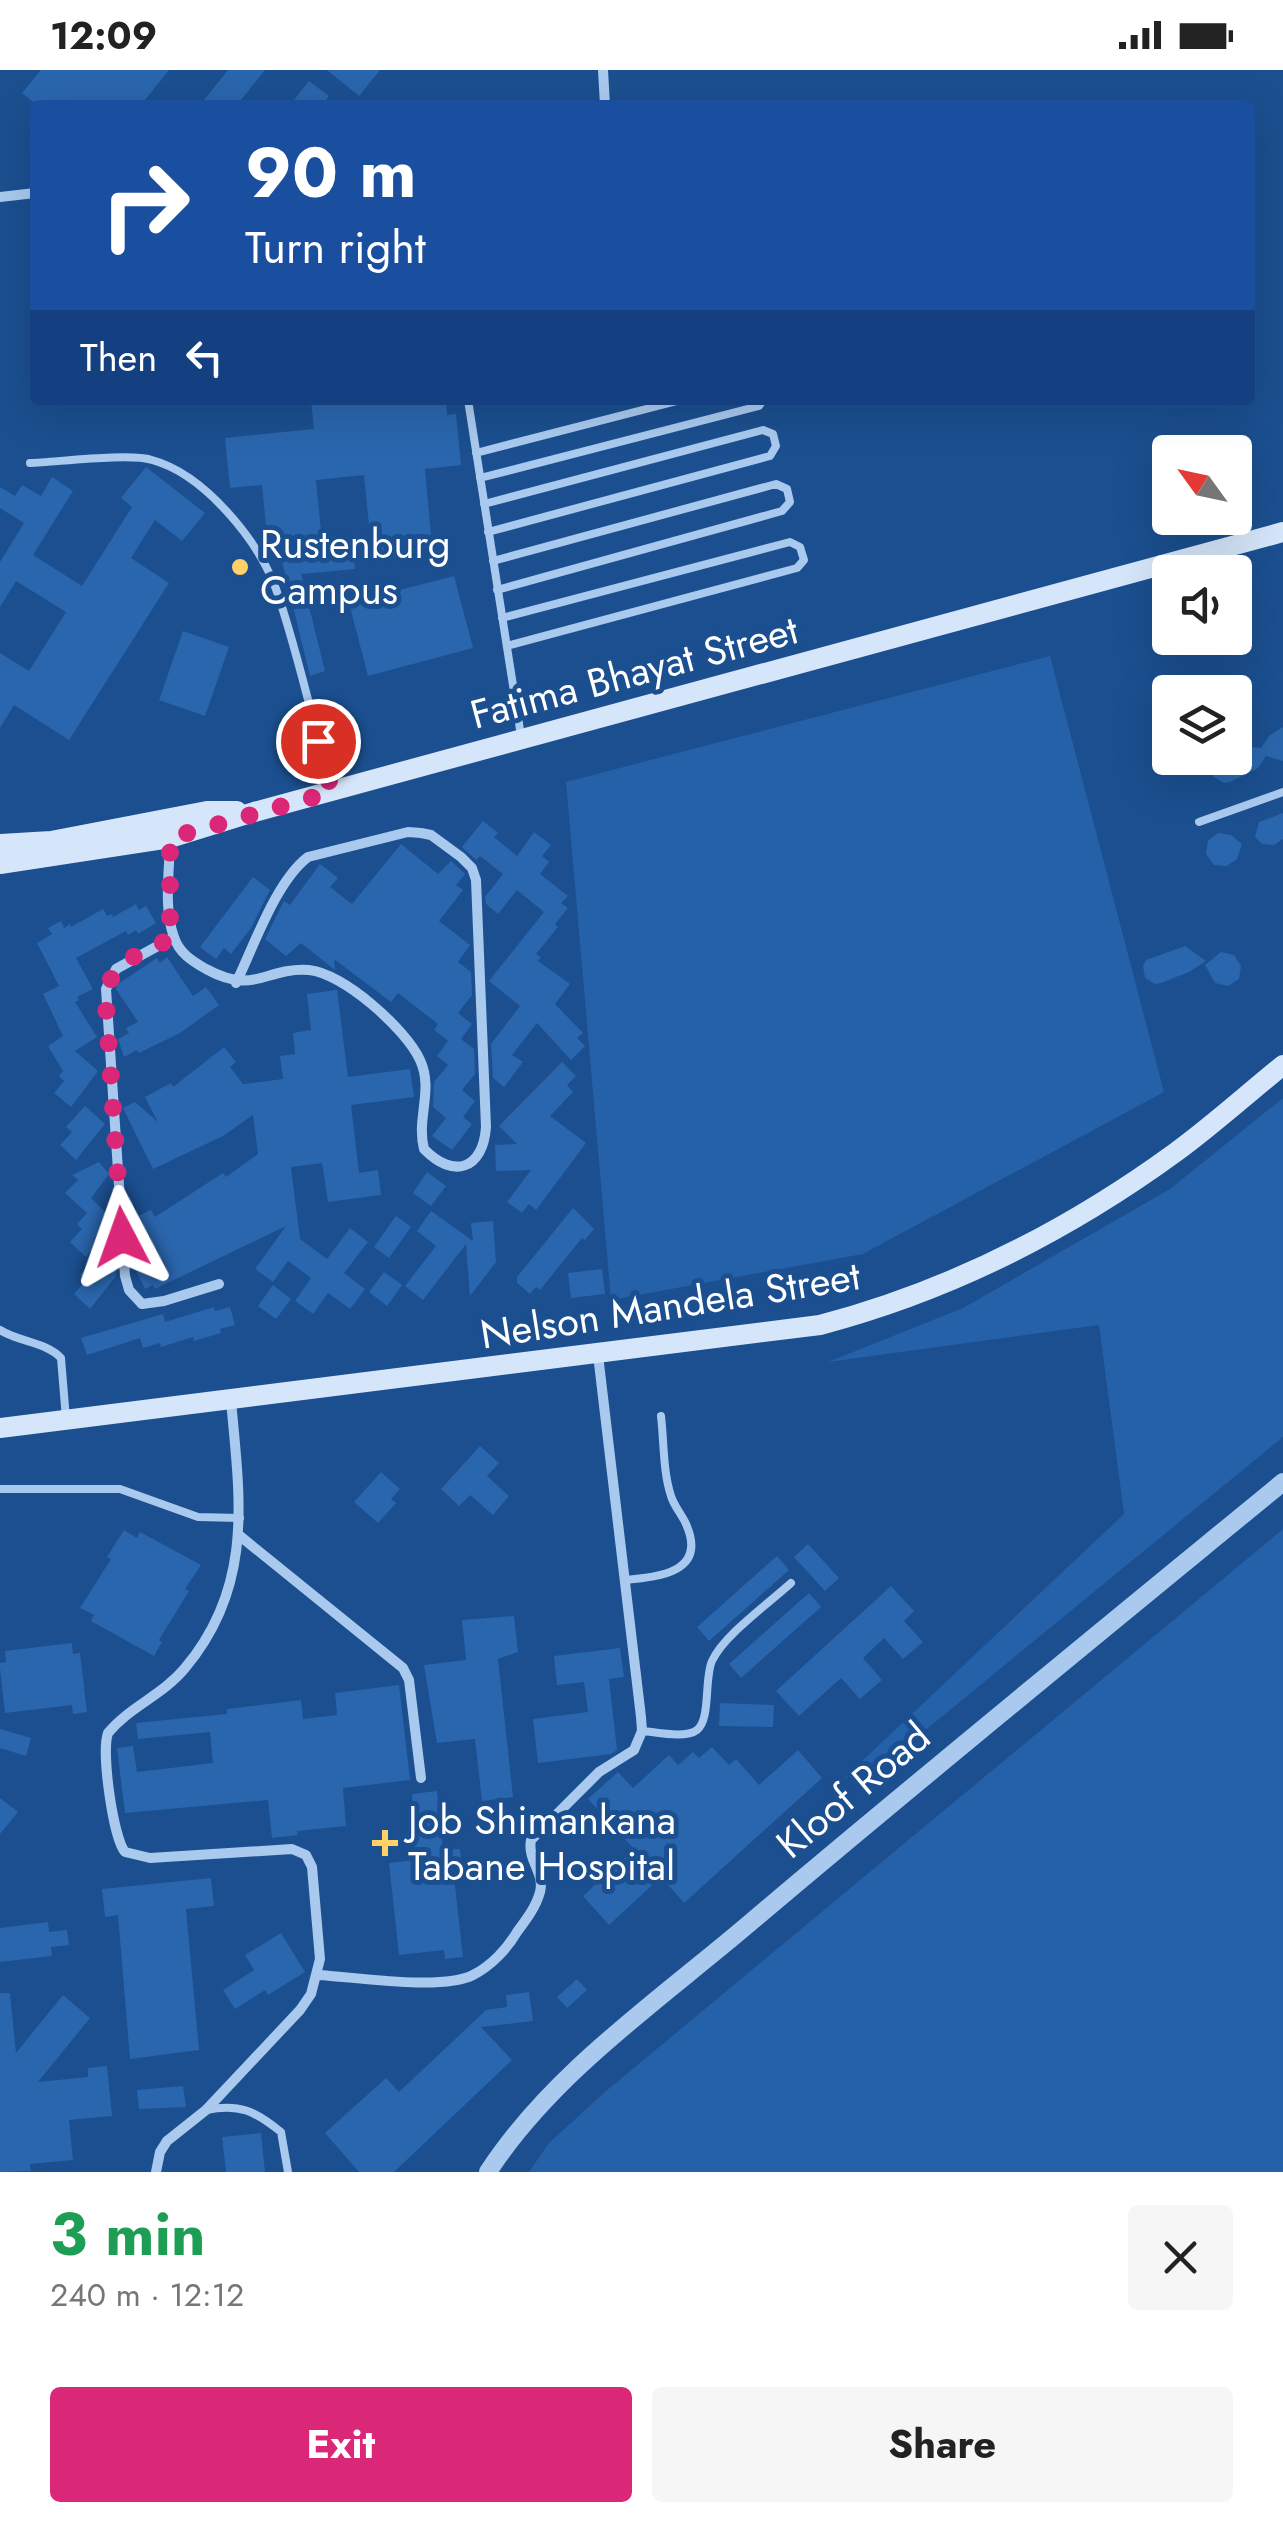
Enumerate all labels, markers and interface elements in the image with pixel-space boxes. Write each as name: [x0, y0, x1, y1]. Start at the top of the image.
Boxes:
text: 12:09: [50, 8, 157, 63]
text: 90 m: [245, 122, 417, 223]
icon: right: [80, 140, 210, 270]
text: Turn right: [245, 215, 426, 280]
text: Then: [80, 330, 157, 385]
icon: left: [177, 330, 232, 385]
north arrow: [1152, 435, 1252, 535]
map controls: [1152, 435, 1252, 775]
place label: Rustenburg Campus: [260, 515, 450, 619]
button: sound: [1152, 555, 1252, 655]
marker: Rustenburg Campus: [229, 556, 251, 578]
street label: Fatima Bhayat Street: [464, 600, 805, 744]
button: layers: [1152, 675, 1252, 775]
pin: [276, 699, 361, 784]
icon: arrive: [291, 714, 346, 769]
position arrow: [70, 1185, 174, 1289]
street label: Nelson Mandela Street: [476, 1246, 864, 1364]
street label: Kloof Road: [763, 1708, 943, 1872]
place label: Job Shimankana Tabane Hospital: [403, 1791, 676, 1895]
marker: Job Shimankana Tabane Hospital: [372, 1830, 398, 1856]
text: 3 min: [50, 2191, 206, 2278]
button: close: [1128, 2205, 1233, 2310]
text: 240 m · 12:12: [50, 2272, 244, 2318]
button: Exit: [50, 2387, 632, 2502]
button: Share: [652, 2387, 1233, 2502]

